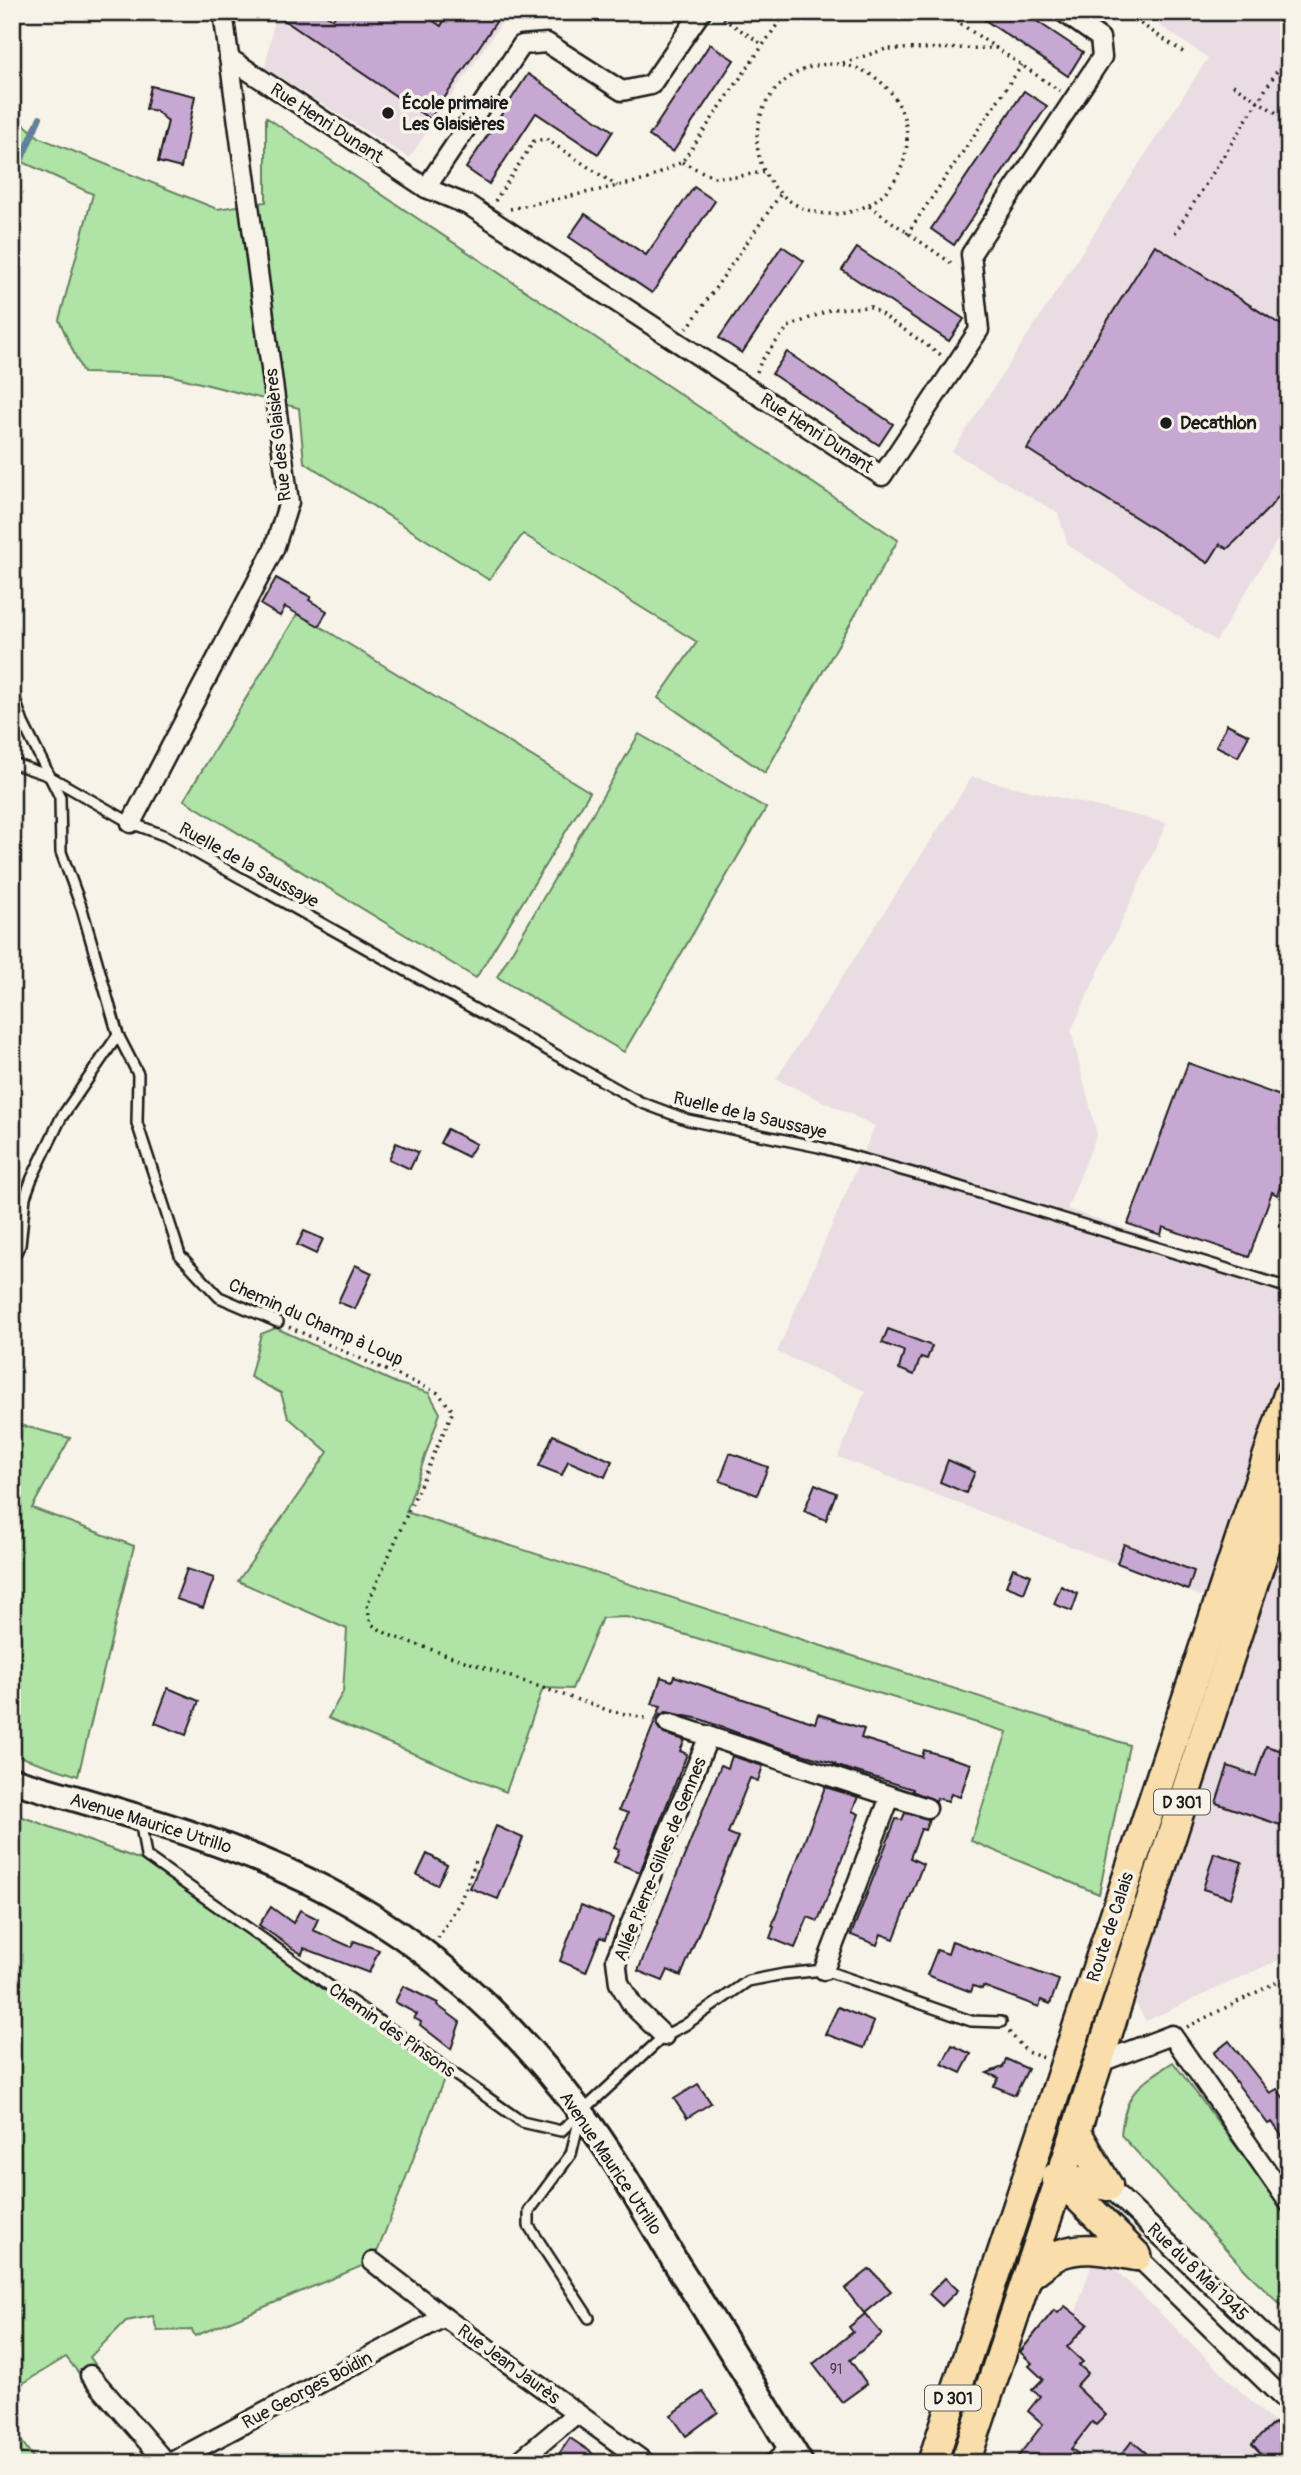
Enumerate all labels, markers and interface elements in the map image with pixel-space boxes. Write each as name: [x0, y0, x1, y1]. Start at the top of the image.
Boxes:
street label: Rue Henri Dunant: [266, 78, 388, 169]
place label: École primaire Les Glaisières: [402, 92, 509, 136]
marker: École primaire Les Glaisières: [380, 105, 396, 121]
street label: Rue des Glaisières: [260, 367, 297, 503]
street label: Rue Henri Dunant: [756, 388, 878, 479]
place label: Decathlon: [1180, 412, 1257, 435]
marker: Decathlon: [1158, 415, 1174, 431]
street label: Ruelle de la Saussaye: [175, 817, 323, 913]
street label: Ruelle de la Saussaye: [671, 1087, 829, 1144]
street label: Chemin du Champ à Loup: [225, 1274, 407, 1371]
street label: Allée Pierre-Gilles de Gennes: [609, 1754, 712, 1964]
street label: Avenue Maurice Utrillo: [67, 1788, 235, 1859]
road number: D 301: [1154, 1790, 1210, 1814]
street label: Route de Calais: [1082, 1869, 1139, 1985]
street label: Chemin des Pinsons: [324, 1978, 459, 2083]
street label: Avenue Maurice Utrillo: [554, 2087, 667, 2240]
street label: Rue du 8 Mai 1945: [1142, 2218, 1253, 2326]
street label: Rue Jean Jaurès: [453, 2319, 565, 2409]
street label: Rue Georges Boidin: [238, 2346, 376, 2434]
house number: 91: [830, 2361, 842, 2378]
road number: D 301: [925, 2386, 981, 2410]

